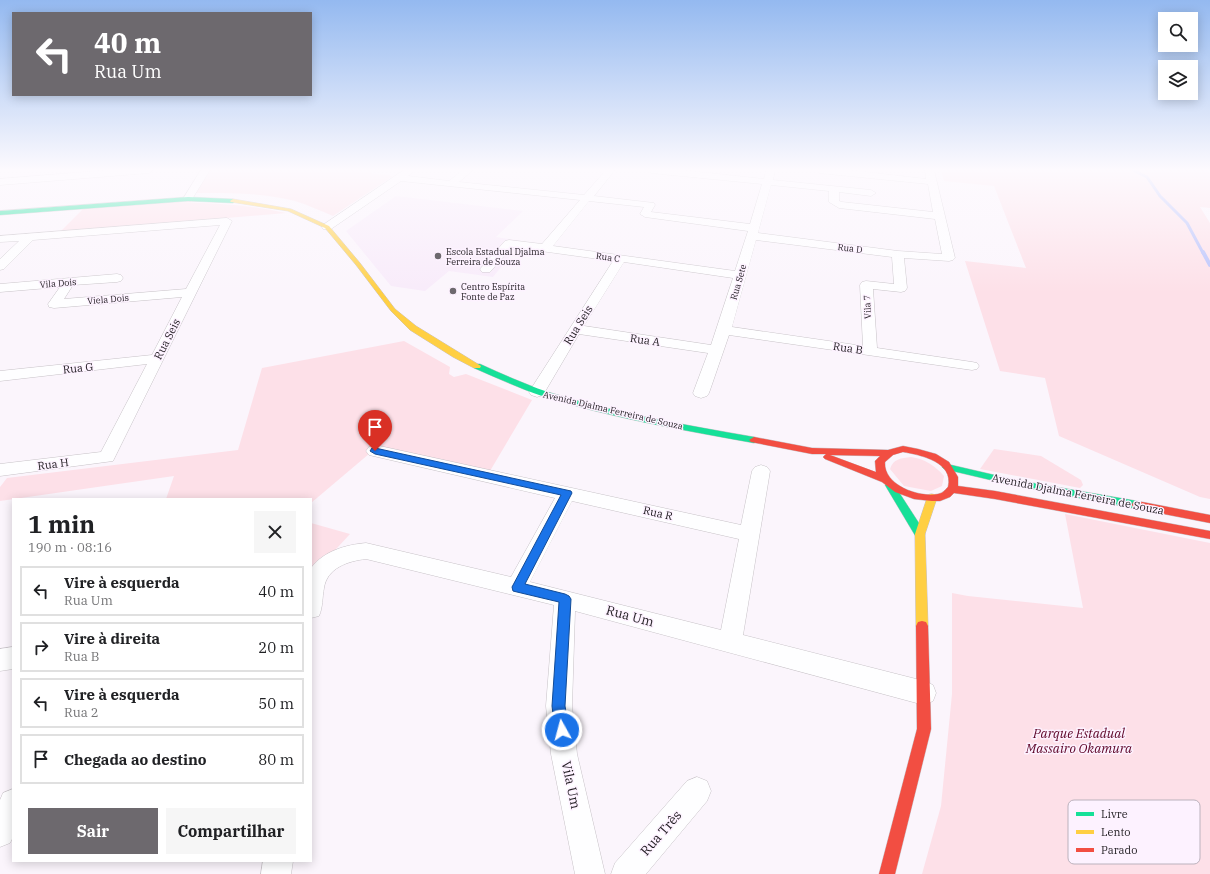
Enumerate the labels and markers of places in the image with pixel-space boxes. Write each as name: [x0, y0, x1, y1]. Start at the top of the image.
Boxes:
place label: Escola Estadual Djalma Ferreira de Souza: [446, 246, 545, 267]
marker: Escola Estadual Djalma Ferreira de Souza: [433, 251, 443, 261]
place label: Centro Espírita Fonte de Paz: [461, 281, 525, 302]
marker: Centro Espírita Fonte de Paz: [448, 286, 458, 296]
pin: [358, 410, 392, 451]

